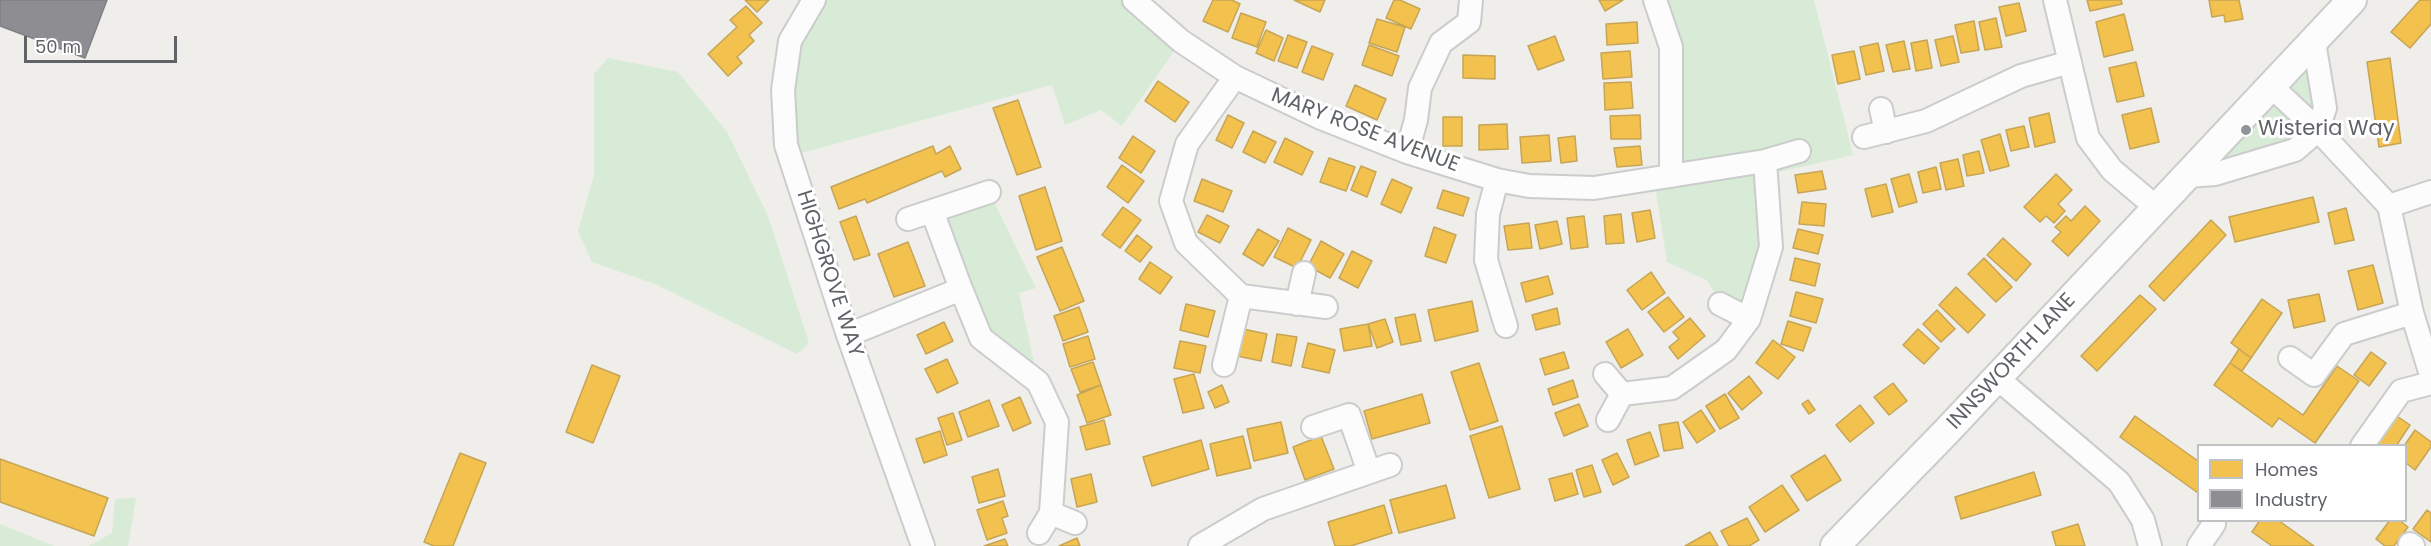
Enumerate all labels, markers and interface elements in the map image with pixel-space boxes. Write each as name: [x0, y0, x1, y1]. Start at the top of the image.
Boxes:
scale bar: [27, 24, 180, 62]
text: 50 m: [35, 34, 81, 59]
street label: MARY ROSE AVENUE: [1267, 83, 1463, 179]
place label: Wisteria Way: [2258, 117, 2395, 143]
marker: Wisteria Way: [2239, 123, 2253, 137]
street label: HIGHGROVE WAY: [790, 188, 868, 360]
street label: INNSWORTH LANE: [1942, 289, 2082, 435]
legend: [2197, 444, 2407, 522]
text: Homes: [2255, 457, 2318, 482]
text: Industry: [2255, 487, 2327, 512]

